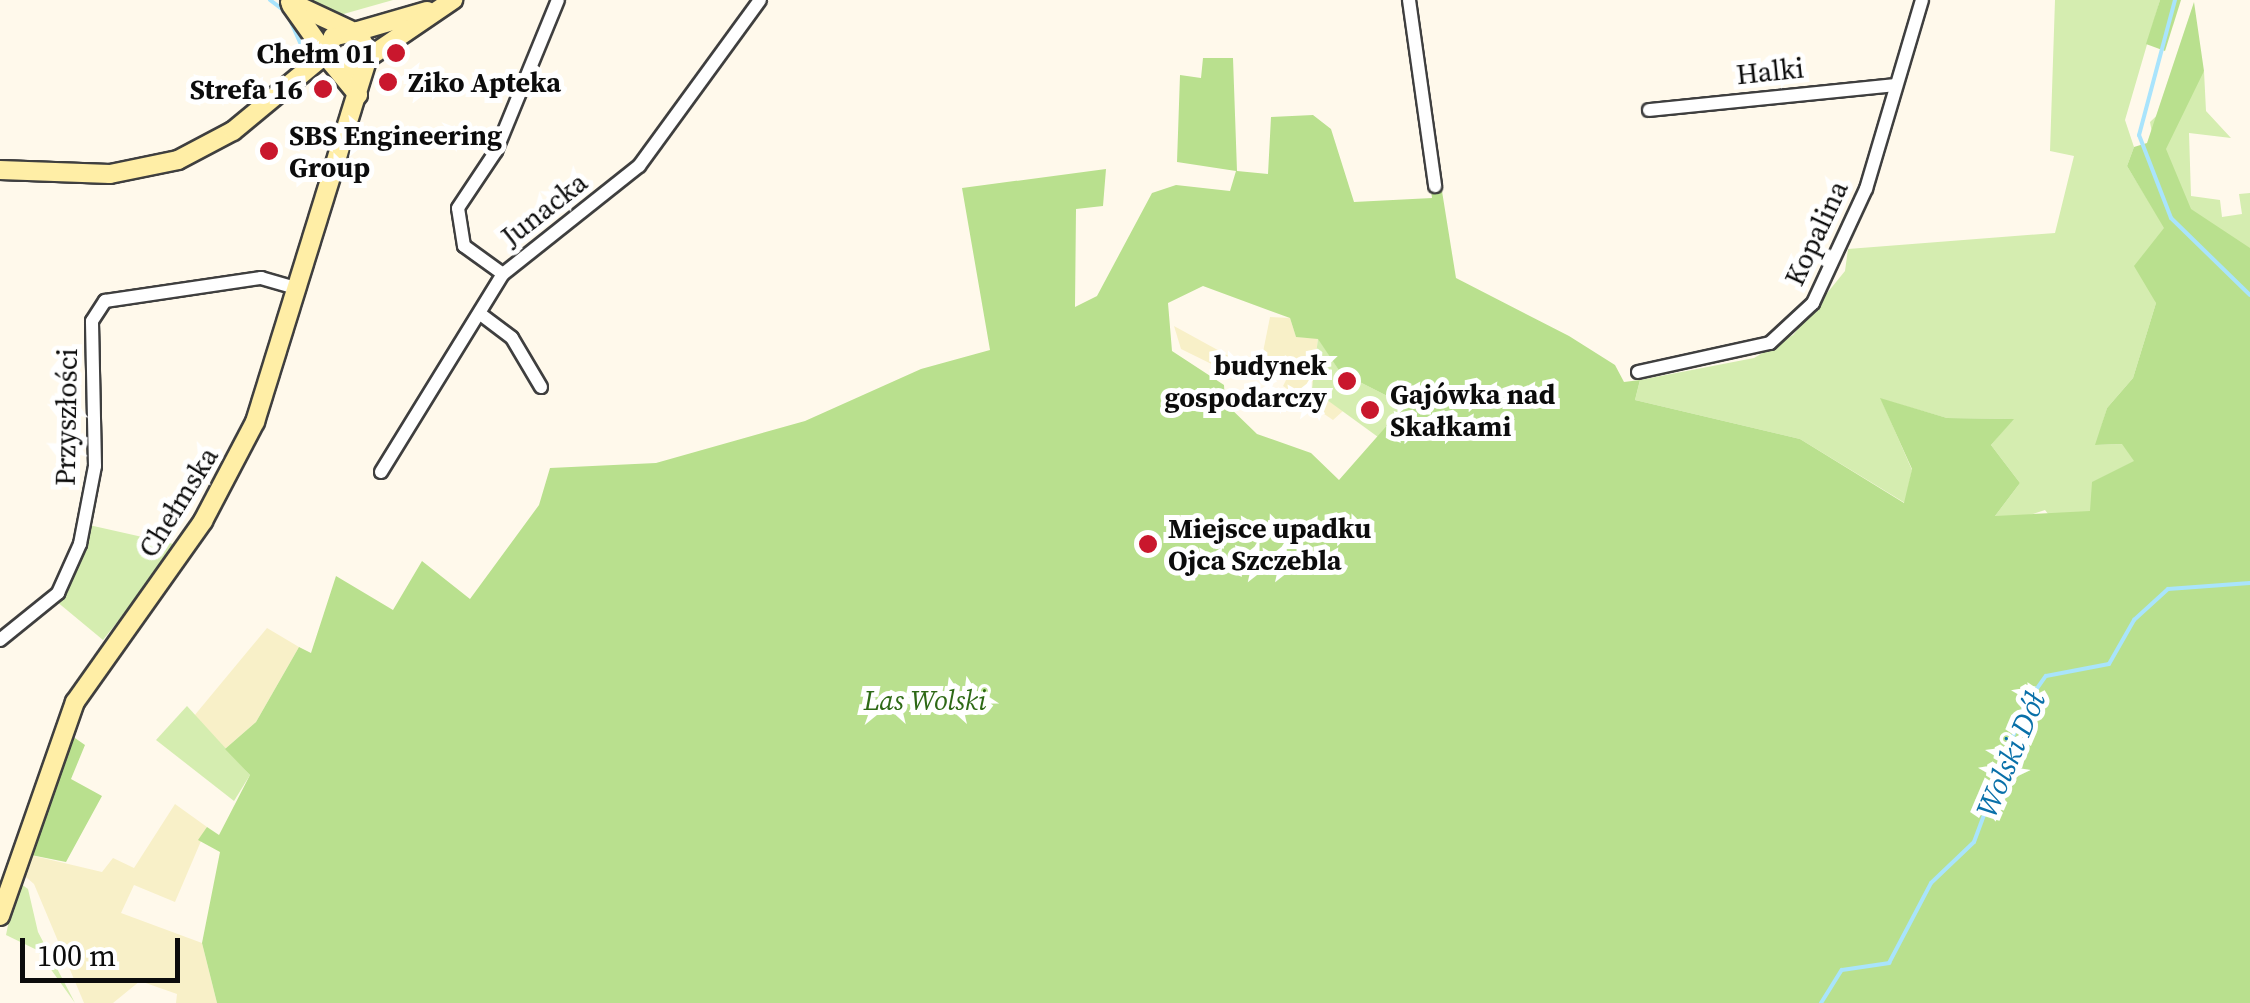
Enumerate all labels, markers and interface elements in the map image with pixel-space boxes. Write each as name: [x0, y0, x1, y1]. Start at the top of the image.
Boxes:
place label: Chełm 01: [256, 36, 376, 70]
marker: Chełm 01: [385, 42, 407, 64]
street label: Halki: [1735, 51, 1805, 91]
place label: Ziko Apteka: [408, 65, 561, 99]
marker: Ziko Apteka: [377, 71, 399, 93]
place label: Strefa 16: [190, 72, 303, 106]
marker: Strefa 16: [312, 78, 334, 100]
place label: SBS Engineering Group: [289, 118, 502, 184]
marker: SBS Engineering Group: [258, 140, 280, 162]
street label: Junacka: [494, 165, 594, 253]
street label: Kopalina: [1777, 175, 1855, 291]
street label: Przyszłości: [48, 348, 84, 486]
place label: budynek gospodarczy: [1164, 348, 1327, 414]
marker: budynek gospodarczy: [1336, 370, 1358, 392]
place label: Gajówka nad Skałkami: [1390, 377, 1555, 443]
marker: Gajówka nad Skałkami: [1359, 399, 1381, 421]
street label: Chełmska: [131, 441, 225, 563]
place label: Miejsce upadku Ojca Szczebla: [1168, 511, 1371, 577]
marker: Miejsce upadku Ojca Szczebla: [1137, 533, 1159, 555]
park label: Las Wolski: [863, 683, 987, 717]
water label: Wolski Dół: [1969, 687, 2053, 823]
scale bar: [25, 918, 185, 980]
text: 100 m: [37, 935, 116, 976]

